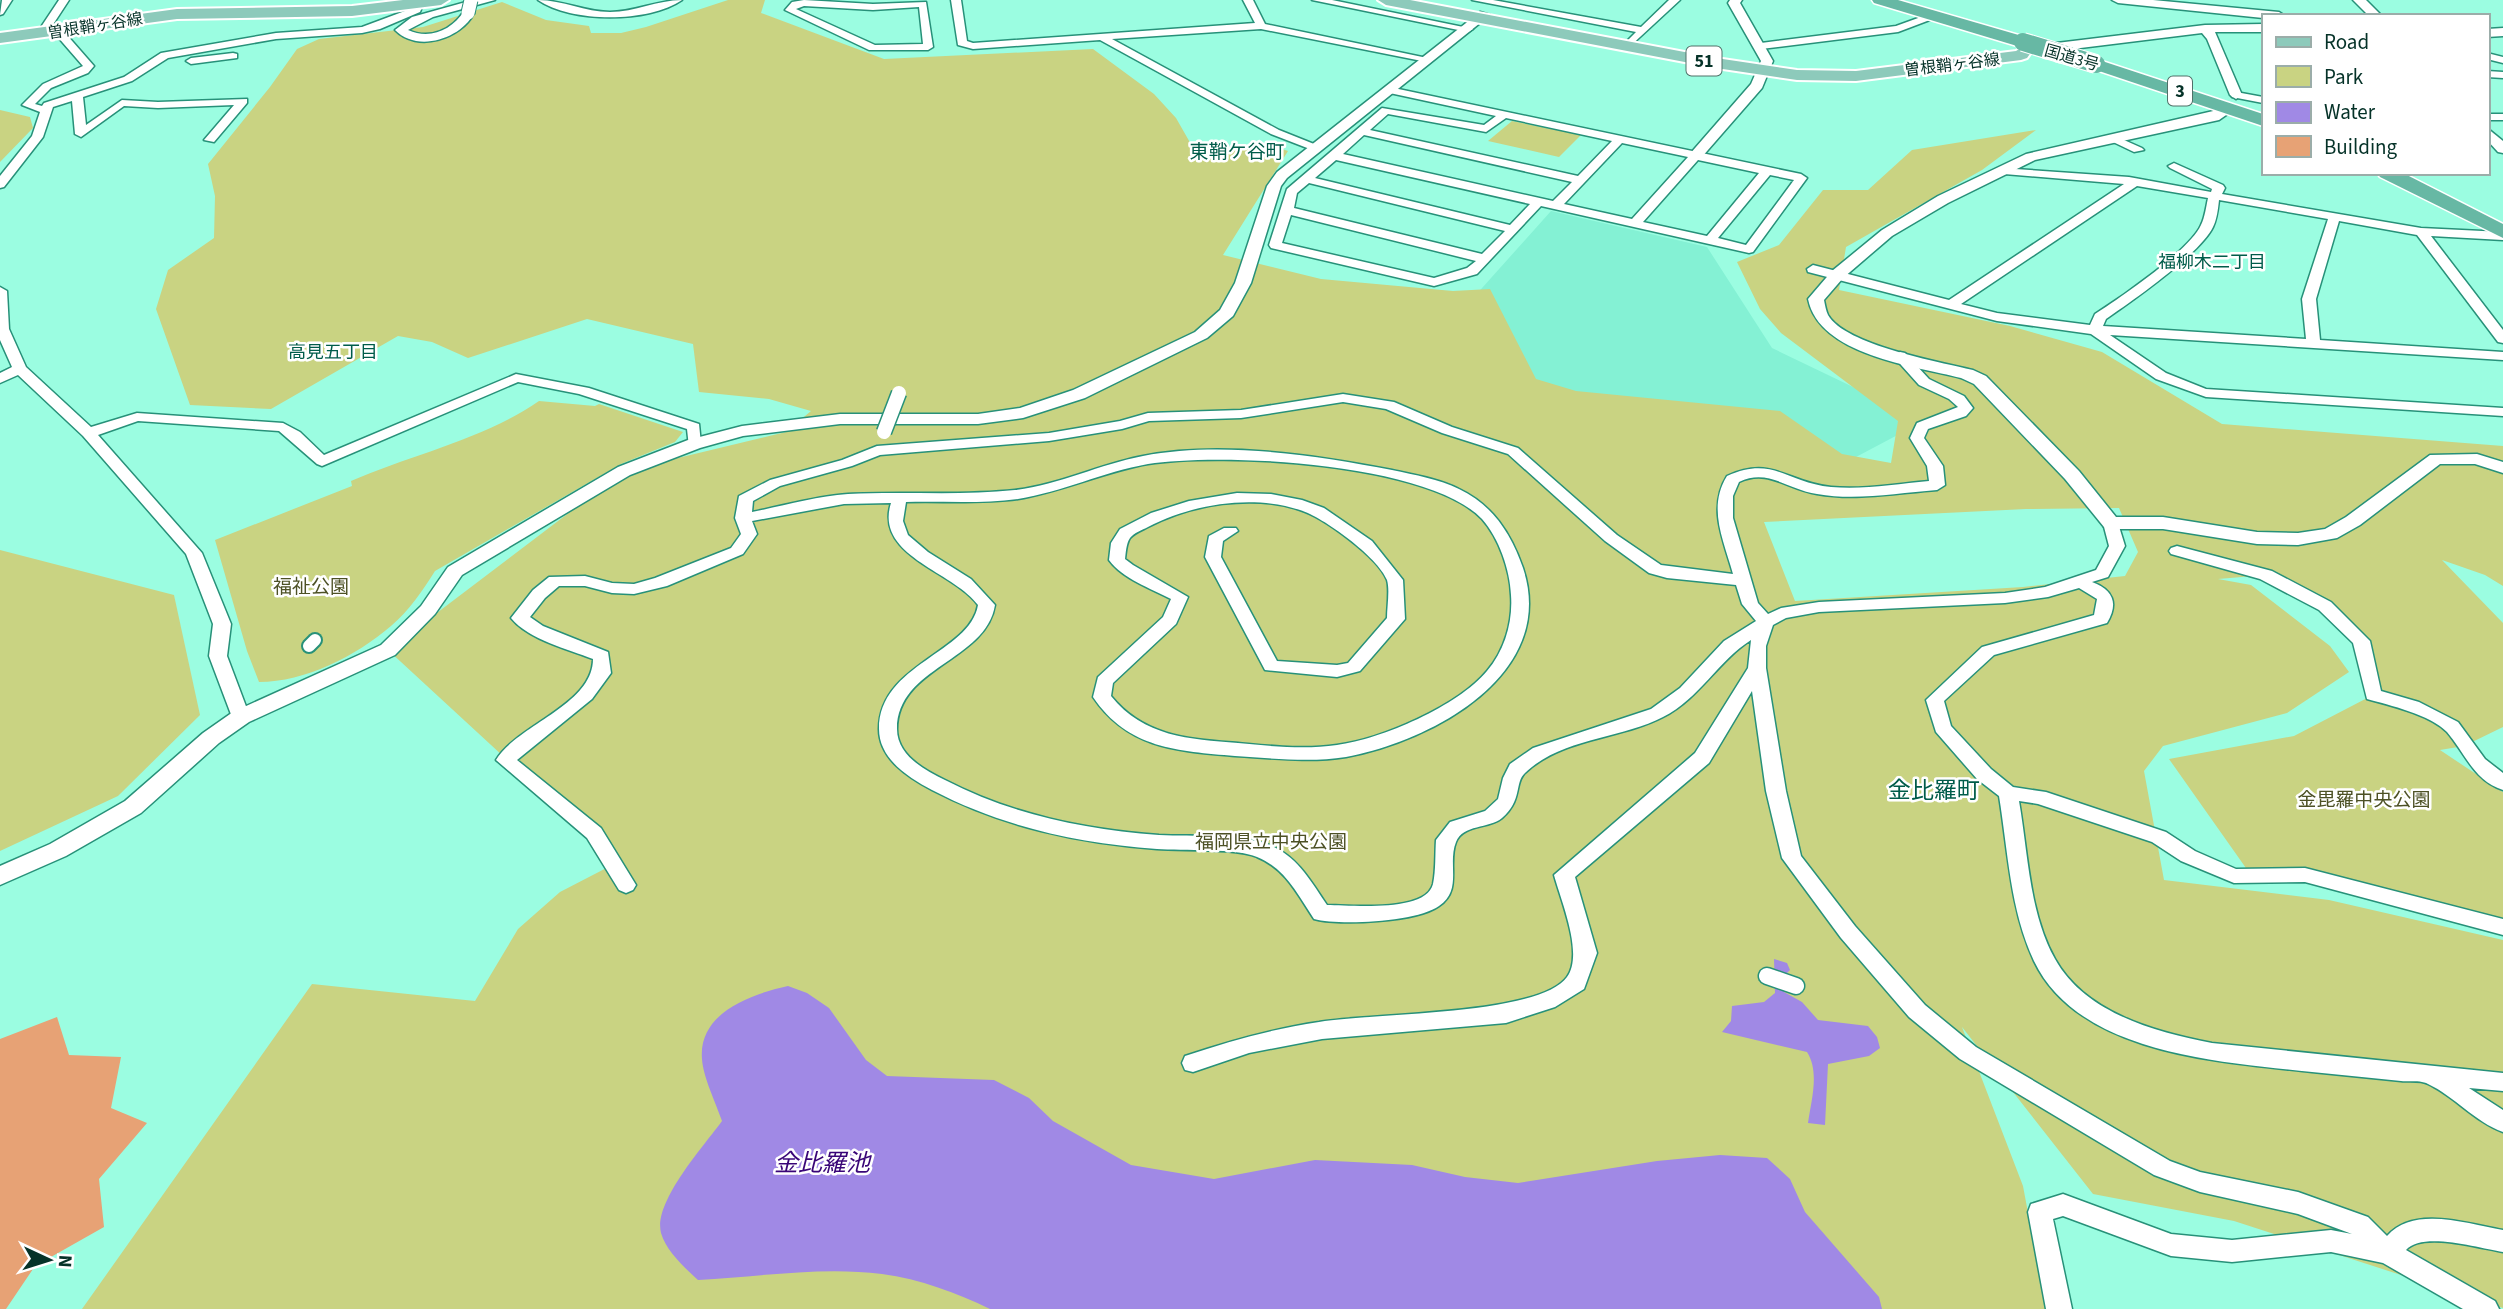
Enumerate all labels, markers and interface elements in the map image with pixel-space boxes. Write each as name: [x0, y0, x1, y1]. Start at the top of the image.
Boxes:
street label: 曽根鞘ヶ谷線: [46, 8, 144, 44]
legend: [2262, 14, 2489, 175]
text: Road: [2324, 27, 2369, 57]
street label: 国道3号: [2042, 40, 2102, 76]
road number: 51: [1686, 46, 1722, 76]
street label: 曽根鞘ヶ谷線: [1903, 48, 2001, 82]
text: Park: [2324, 62, 2364, 92]
road number: 3: [2168, 76, 2192, 106]
text: Water: [2324, 97, 2376, 127]
text: Building: [2324, 132, 2398, 162]
district label: 東鞘ケ谷町: [1189, 139, 1285, 166]
district label: 福柳木二丁目: [2158, 250, 2266, 275]
district label: 高見五丁目: [288, 340, 378, 365]
park label: 福祉公園: [273, 574, 349, 601]
district label: 金比羅町: [1888, 774, 1980, 807]
park label: 金毘羅中央公園: [2297, 787, 2431, 814]
park label: 福岡県立中央公園: [1195, 829, 1347, 856]
water label: 金比羅池: [774, 1146, 872, 1181]
north arrow: [14, 1225, 84, 1295]
text: N: [51, 1254, 78, 1268]

